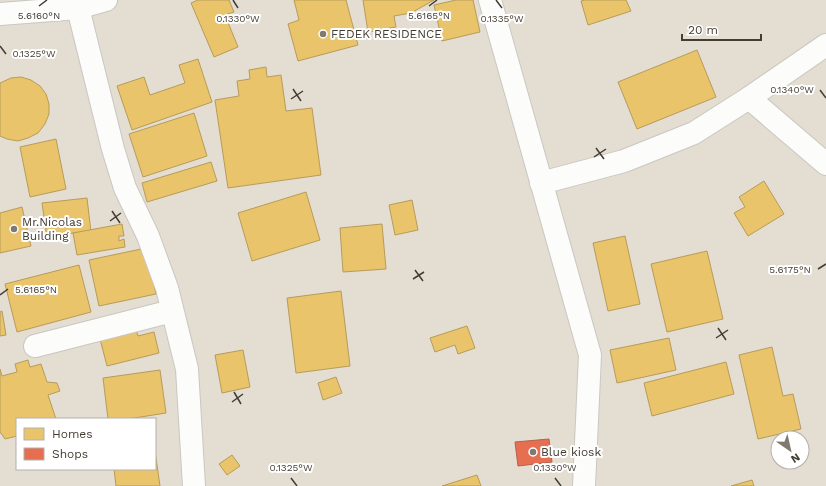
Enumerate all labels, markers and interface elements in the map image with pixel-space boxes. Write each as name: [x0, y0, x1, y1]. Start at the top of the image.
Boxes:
text: 5.6160°N: [18, 10, 60, 21]
text: 5.6165°N: [408, 10, 450, 21]
text: 0.1330°W: [216, 13, 260, 24]
text: 0.1335°W: [480, 13, 524, 24]
scale bar: [682, 16, 761, 42]
text: 20 m: [688, 23, 718, 37]
place label: FEDEK RESIDENCE: [331, 27, 442, 41]
marker: FEDEK RESIDENCE: [318, 29, 328, 39]
text: 0.1325°W: [12, 48, 56, 59]
text: 0.1340°W: [770, 84, 814, 95]
place label: Mr.Nicolas Building: [22, 215, 82, 243]
marker: Mr.Nicolas Building: [9, 224, 19, 234]
text: 5.6175°N: [769, 264, 811, 275]
text: 5.6165°N: [15, 284, 57, 295]
legend: [16, 418, 156, 470]
text: Homes: [52, 427, 93, 441]
north arrow: [770, 430, 810, 470]
place label: Blue kiosk: [541, 445, 601, 459]
text: Shops: [52, 447, 88, 461]
marker: Blue kiosk: [528, 447, 538, 457]
text: N: [788, 450, 802, 466]
text: 0.1325°W: [269, 462, 313, 473]
text: 0.1330°W: [533, 462, 577, 473]

